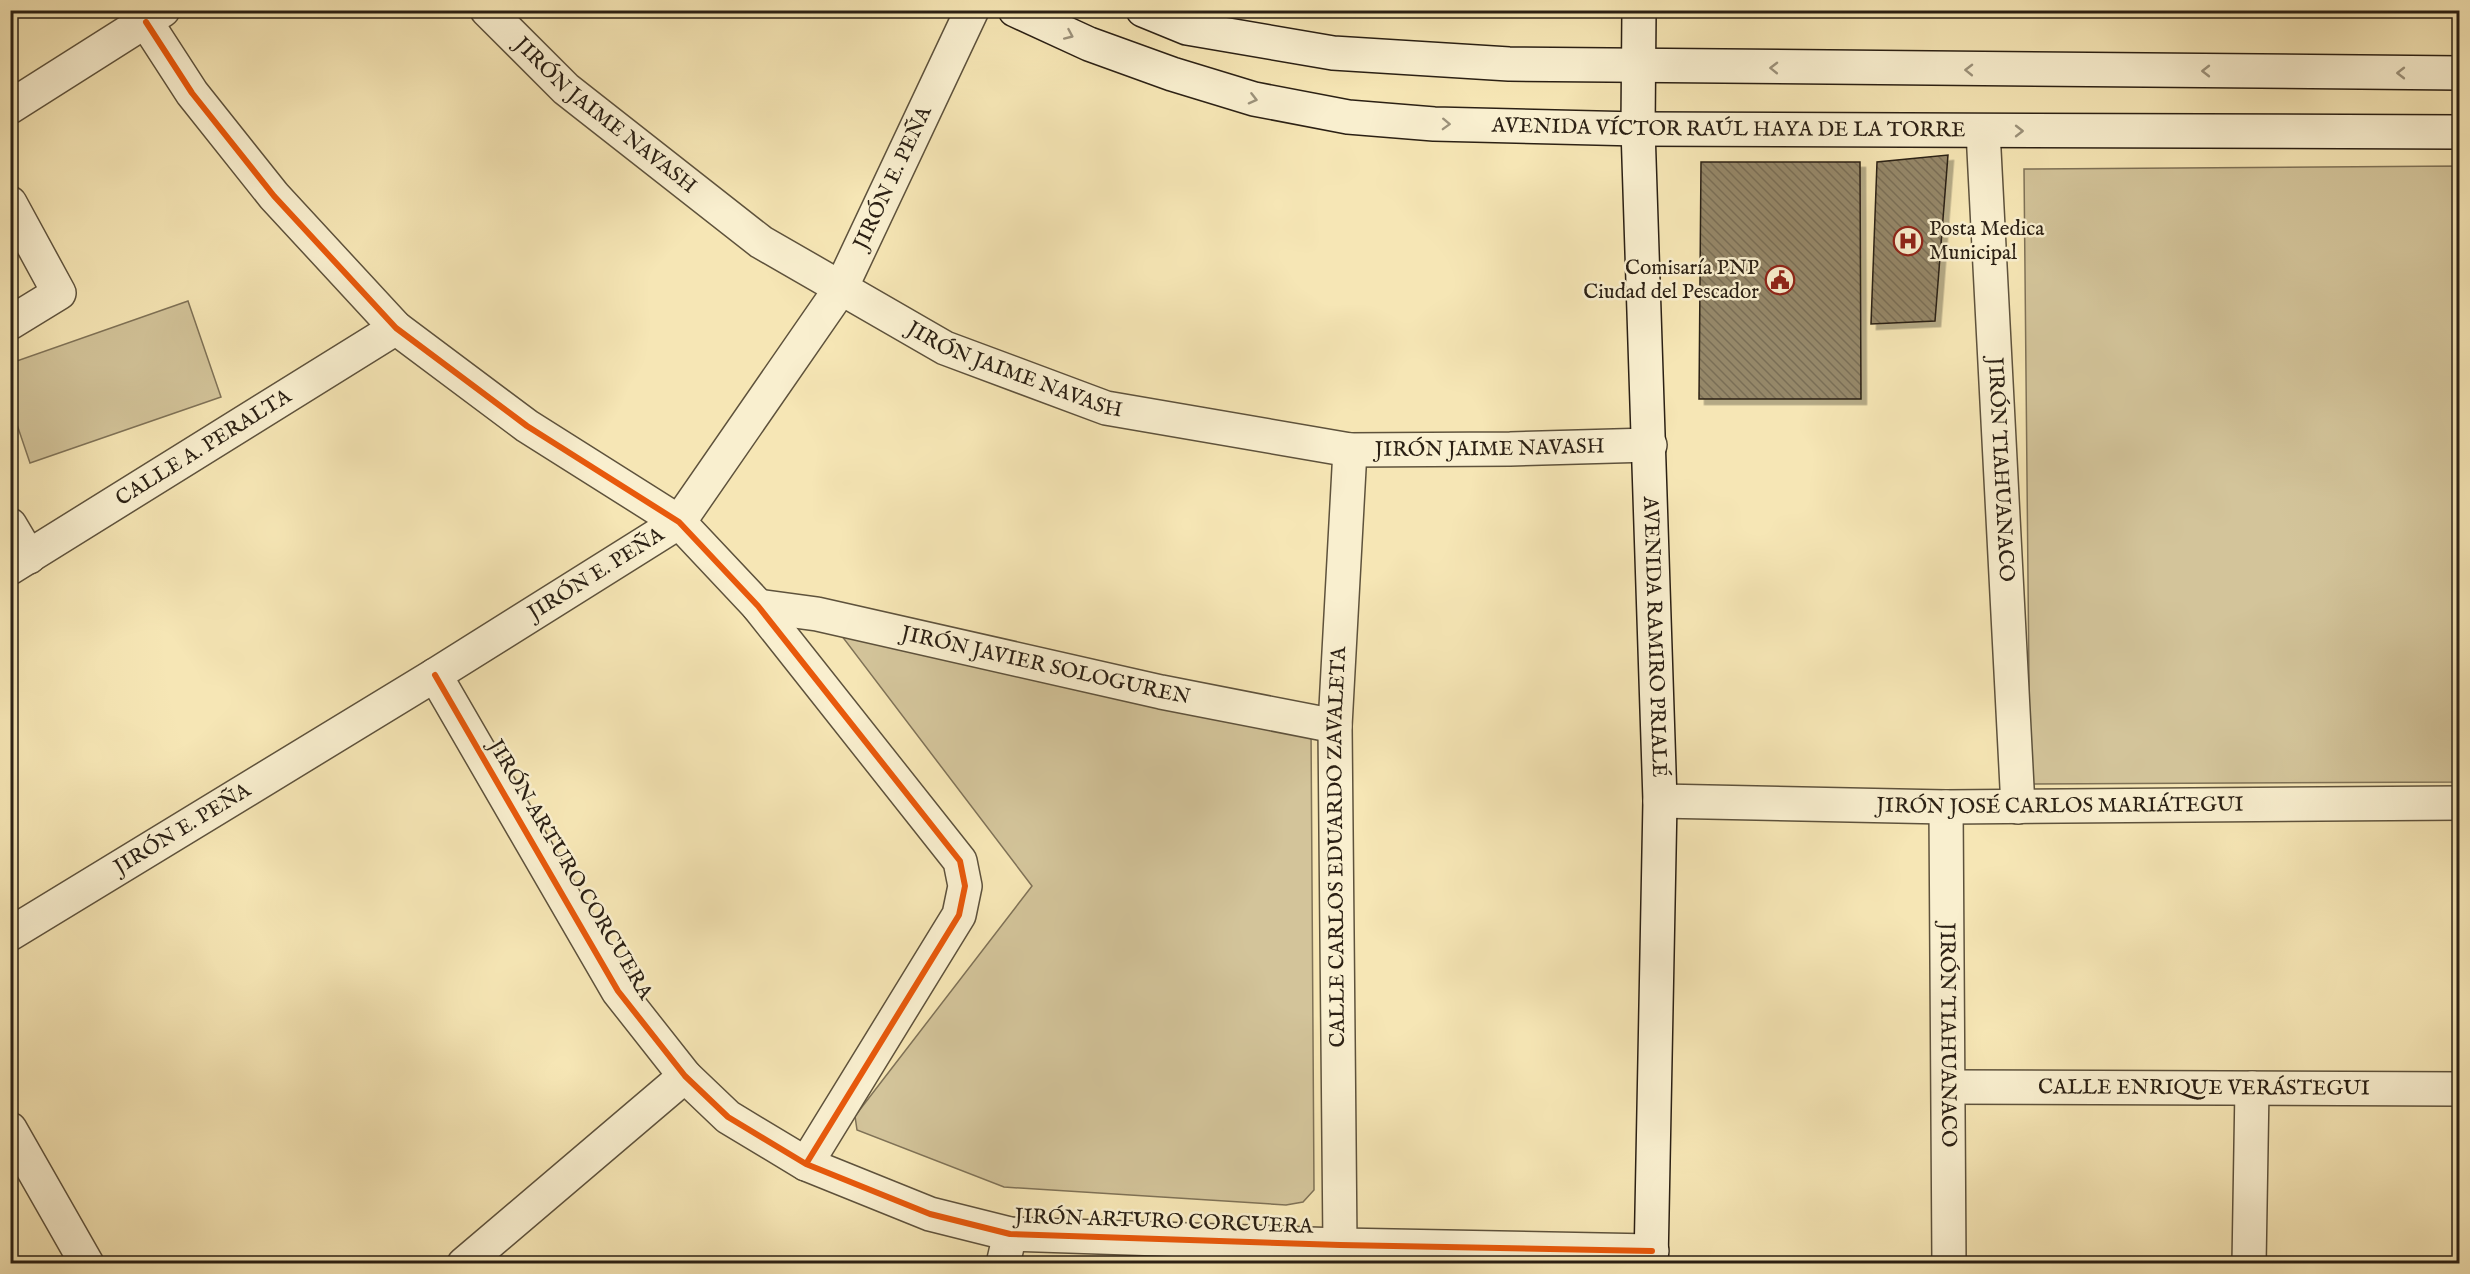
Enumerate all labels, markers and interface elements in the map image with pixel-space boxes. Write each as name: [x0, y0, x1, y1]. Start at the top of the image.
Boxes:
one-way arrow: [1062, 28, 1073, 40]
street label: JIRÓN JAIME NAVASH: [507, 30, 702, 200]
one-way arrow: [1770, 62, 1779, 74]
one-way arrow: [1965, 64, 1974, 76]
one-way arrow: [2202, 65, 2211, 78]
one-way arrow: [2397, 67, 2406, 79]
one-way arrow: [1248, 91, 1258, 104]
street label: JIRÓN E. PEÑA: [847, 101, 939, 256]
street label: AVENIDA VÍCTOR RAÚL HAYA DE LA TORRE: [1490, 112, 1966, 144]
one-way arrow: [1441, 118, 1450, 130]
one-way arrow: [2014, 125, 2023, 137]
place label: Posta Medica Municipal: [1929, 216, 2045, 267]
hospital icon: Posta Medica Municipal: [1892, 225, 1924, 257]
place label: Comisaría PNP Ciudad del Pescador: [1583, 255, 1759, 306]
public building icon: Comisaría PNP Ciudad del Pescador: [1764, 264, 1796, 296]
street label: JIRÓN JAIME NAVASH: [900, 314, 1124, 424]
street label: JIRÓN TIAHUANACO: [1981, 355, 2020, 583]
street label: CALLE A. PERALTA: [111, 382, 297, 512]
street label: JIRÓN JAIME NAVASH: [1373, 433, 1605, 463]
street label: AVENIDA RAMIRO PRIALÉ: [1636, 495, 1674, 778]
street label: JIRÓN E. PEÑA: [522, 521, 670, 628]
street label: JIRÓN JAVIER SOLOGUREN: [897, 620, 1192, 711]
street label: CALLE CARLOS EDUARDO ZAVALETA: [1321, 645, 1353, 1048]
street label: JIRÓN ARTURO CORCUERA: [481, 733, 660, 1006]
street label: JIRÓN E. PEÑA: [107, 777, 257, 882]
street label: JIRÓN JOSÉ CARLOS MARIÁTEGUI: [1874, 791, 2244, 821]
street label: JIRÓN TIAHUANACO: [1933, 920, 1962, 1148]
street label: CALLE ENRIQUE VERÁSTEGUI: [2038, 1074, 2370, 1102]
street label: JIRÓN ARTURO CORCUERA: [1012, 1202, 1315, 1241]

